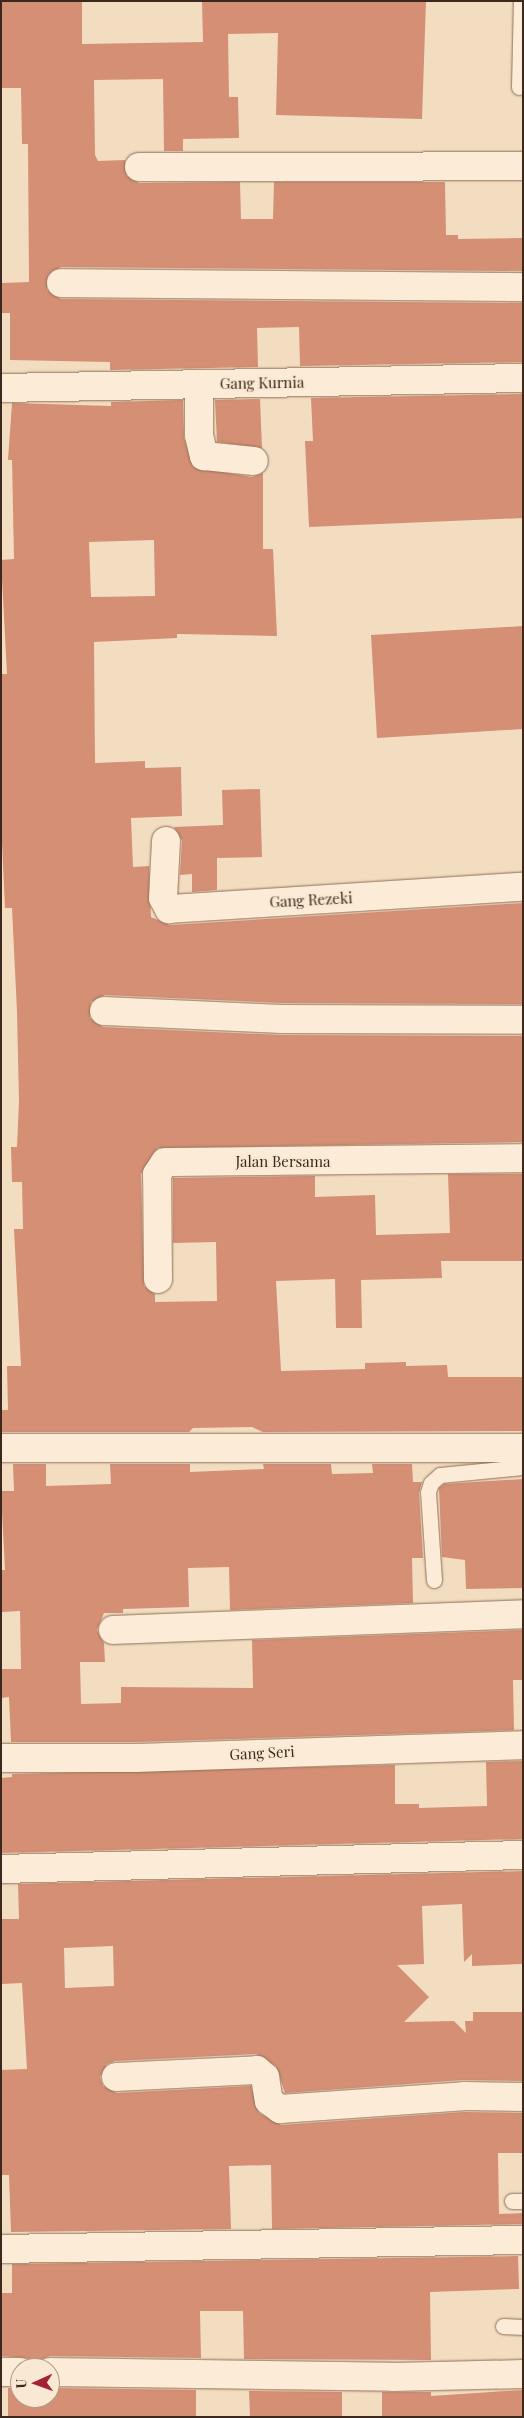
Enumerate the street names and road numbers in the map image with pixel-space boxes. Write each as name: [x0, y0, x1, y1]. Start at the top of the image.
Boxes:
street label: Gang Kurnia: [220, 373, 304, 393]
street label: Gang Rezeki: [269, 889, 353, 911]
street label: Jalan Bersama: [235, 1153, 331, 1171]
street label: Gang Seri: [229, 1742, 295, 1764]

